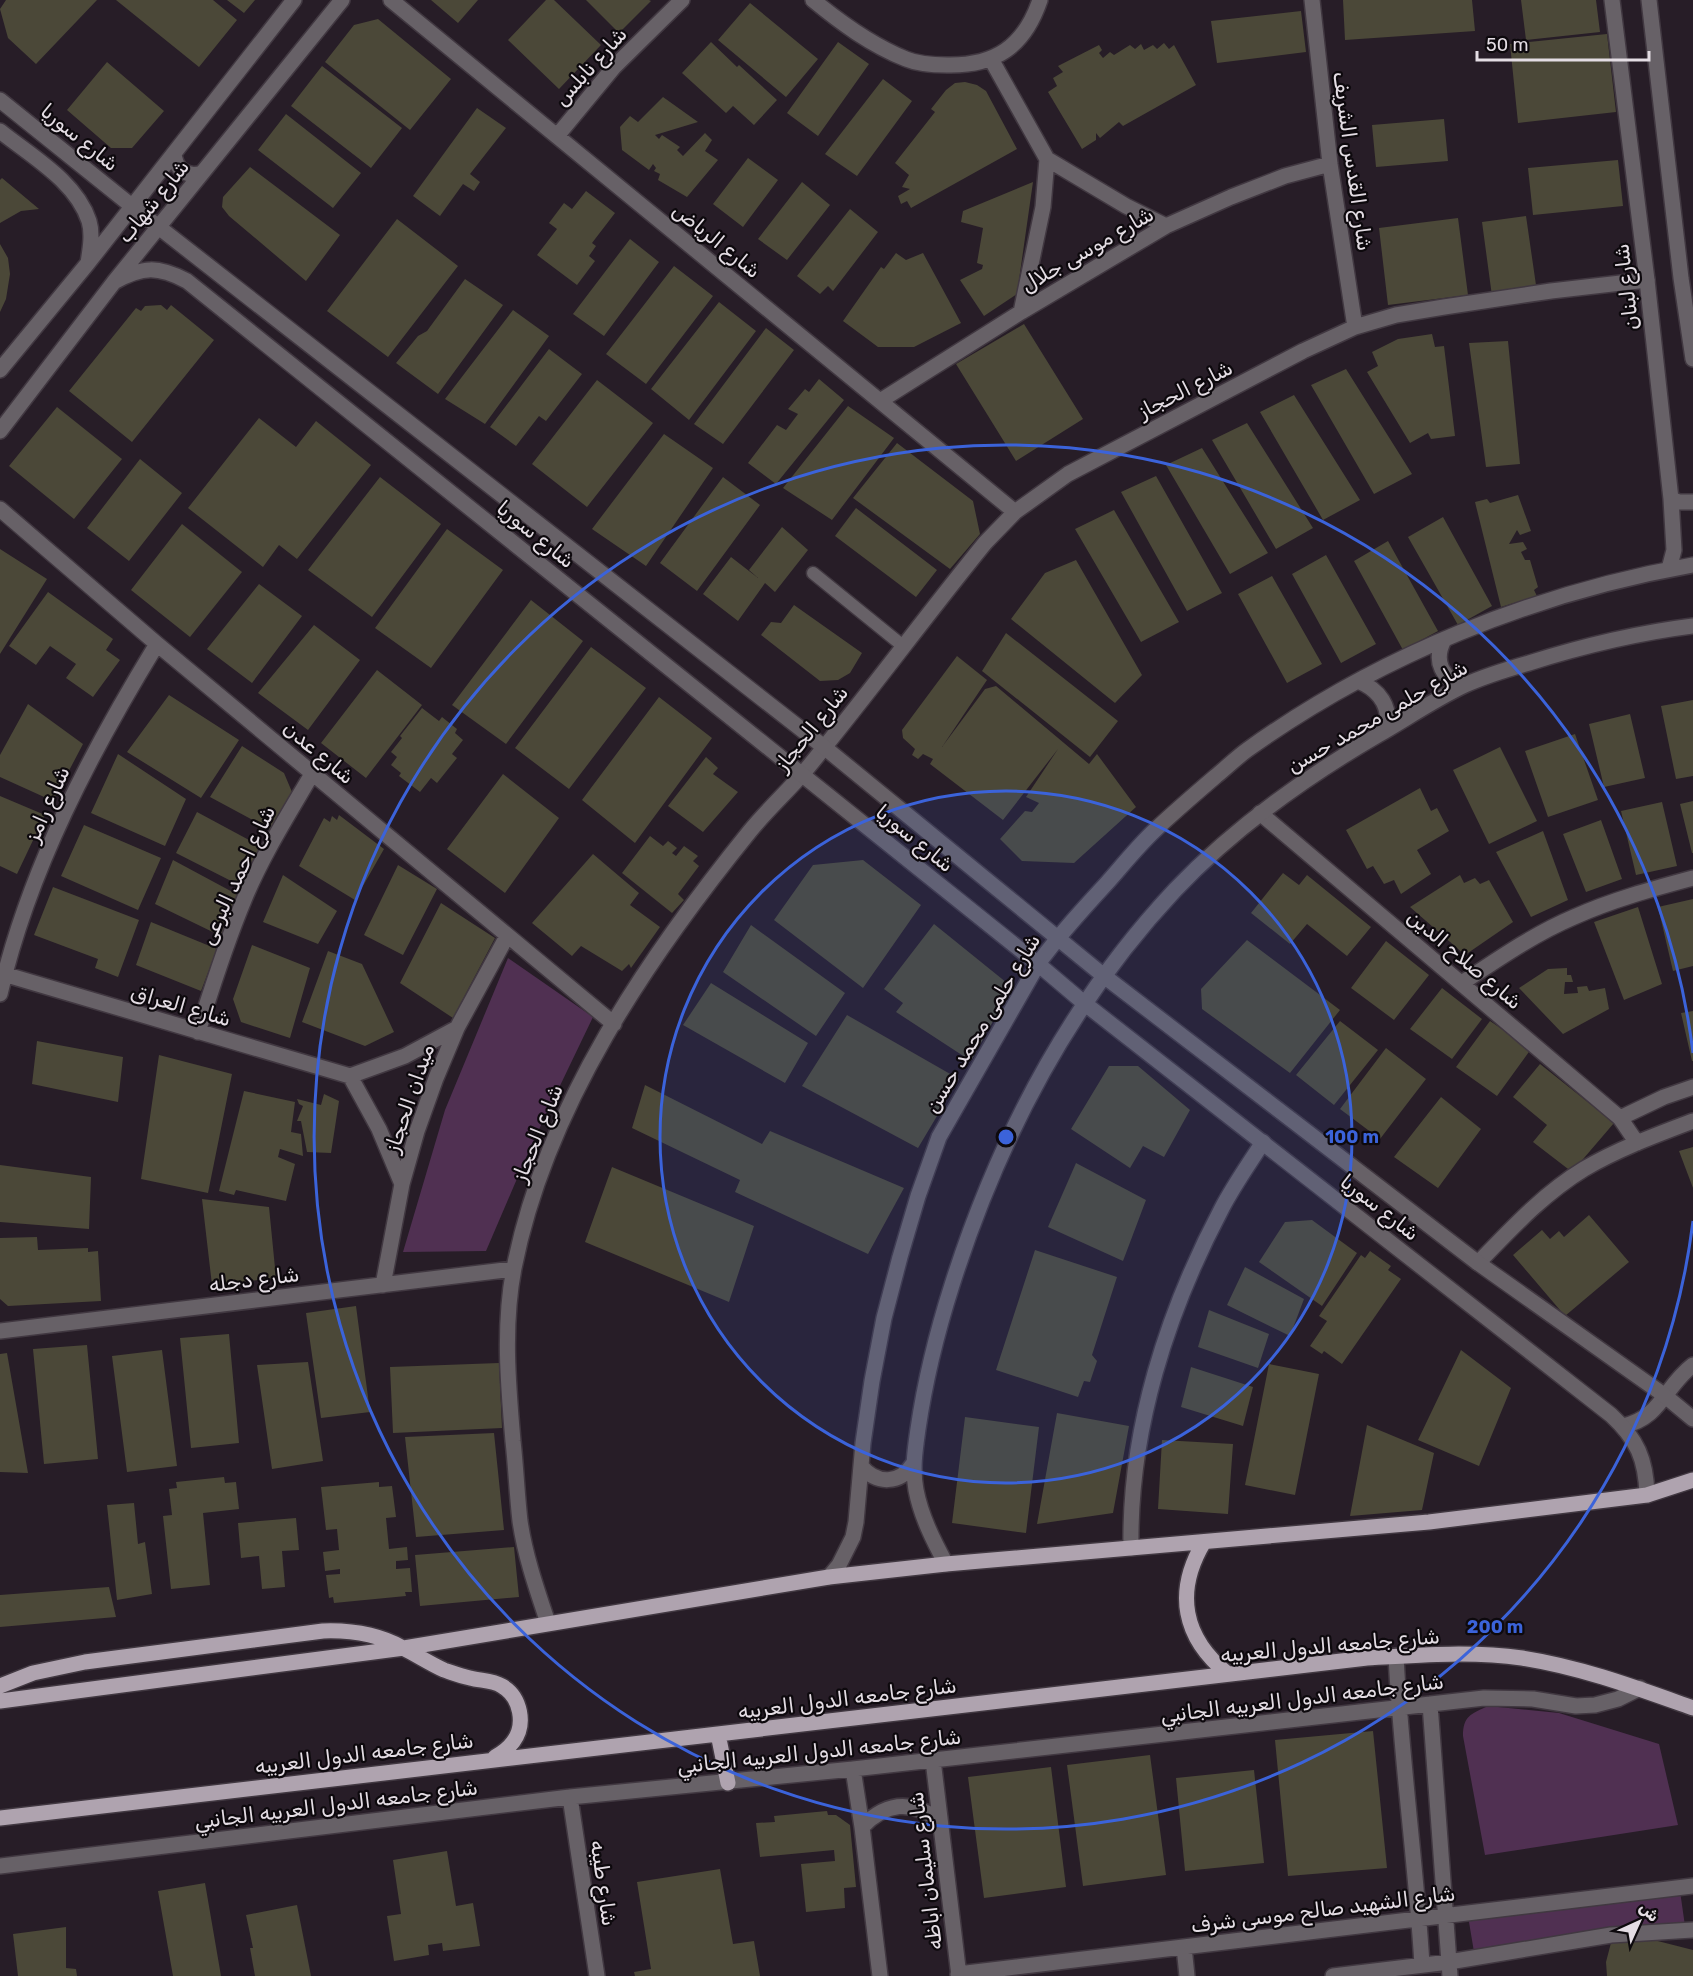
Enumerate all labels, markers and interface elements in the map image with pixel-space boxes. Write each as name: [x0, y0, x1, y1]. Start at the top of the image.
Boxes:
street label: شارع نابلس: [548, 21, 633, 112]
scale bar: [1477, 24, 1650, 62]
text: 50 m: [1486, 34, 1529, 56]
street label: شارع القدس الشريف: [1326, 70, 1378, 253]
street label: شارع سوريا: [35, 98, 124, 178]
street label: شارع شهاب: [112, 154, 196, 249]
street label: شارع الرياض: [667, 197, 766, 285]
street label: شارع موسى جلال: [1016, 201, 1159, 299]
street label: شارع لبنان: [1608, 242, 1646, 332]
street label: شارع الحجاز: [1132, 354, 1238, 426]
street label: شارع سوريا: [491, 495, 580, 575]
street label: شارع حلمى محمد حسن: [1282, 654, 1473, 780]
street label: شارع الحجاز: [768, 680, 855, 779]
street label: شارع عدن: [277, 715, 360, 791]
street label: شارع رامز: [18, 762, 77, 848]
street label: شارع سوريا: [870, 799, 959, 879]
street label: شارع احمد البرعى: [194, 801, 282, 949]
street label: شارع صلاح الدين: [1401, 904, 1527, 1016]
street label: شارع حلمى محمد حسن: [919, 929, 1047, 1118]
street label: شارع العراق: [127, 979, 234, 1033]
street label: ميدان الحجاز: [378, 1041, 439, 1157]
street label: شارع الحجاز: [505, 1081, 570, 1188]
text: 100 m: [1325, 1126, 1379, 1148]
centre of rings: [996, 1127, 1016, 1147]
street label: شارع سوريا: [1334, 1168, 1425, 1247]
street label: شارع دجله: [207, 1261, 301, 1299]
text: 200 m: [1467, 1616, 1523, 1638]
street label: شارع جامعه الدول العربيه: [1219, 1623, 1441, 1669]
street label: شارع جامعه الدول العربيه الجانبي: [1159, 1668, 1446, 1732]
street label: شارع جامعه الدول العربيه: [736, 1672, 958, 1726]
street label: شارع جامعه الدول العربيه الجانبي: [676, 1724, 963, 1782]
street label: شارع جامعه الدول العربيه: [253, 1727, 475, 1781]
street label: شارع جامعه الدول العربيه الجانبي: [193, 1774, 480, 1838]
street label: شارع سليمان اباظه: [903, 1790, 949, 1952]
street label: شارع طيبه: [584, 1838, 622, 1928]
street label: شارع الشهيد صالح موسى شرف: [1189, 1880, 1457, 1940]
north arrow: [1609, 1892, 1669, 1952]
text: ش: [1635, 1898, 1663, 1926]

